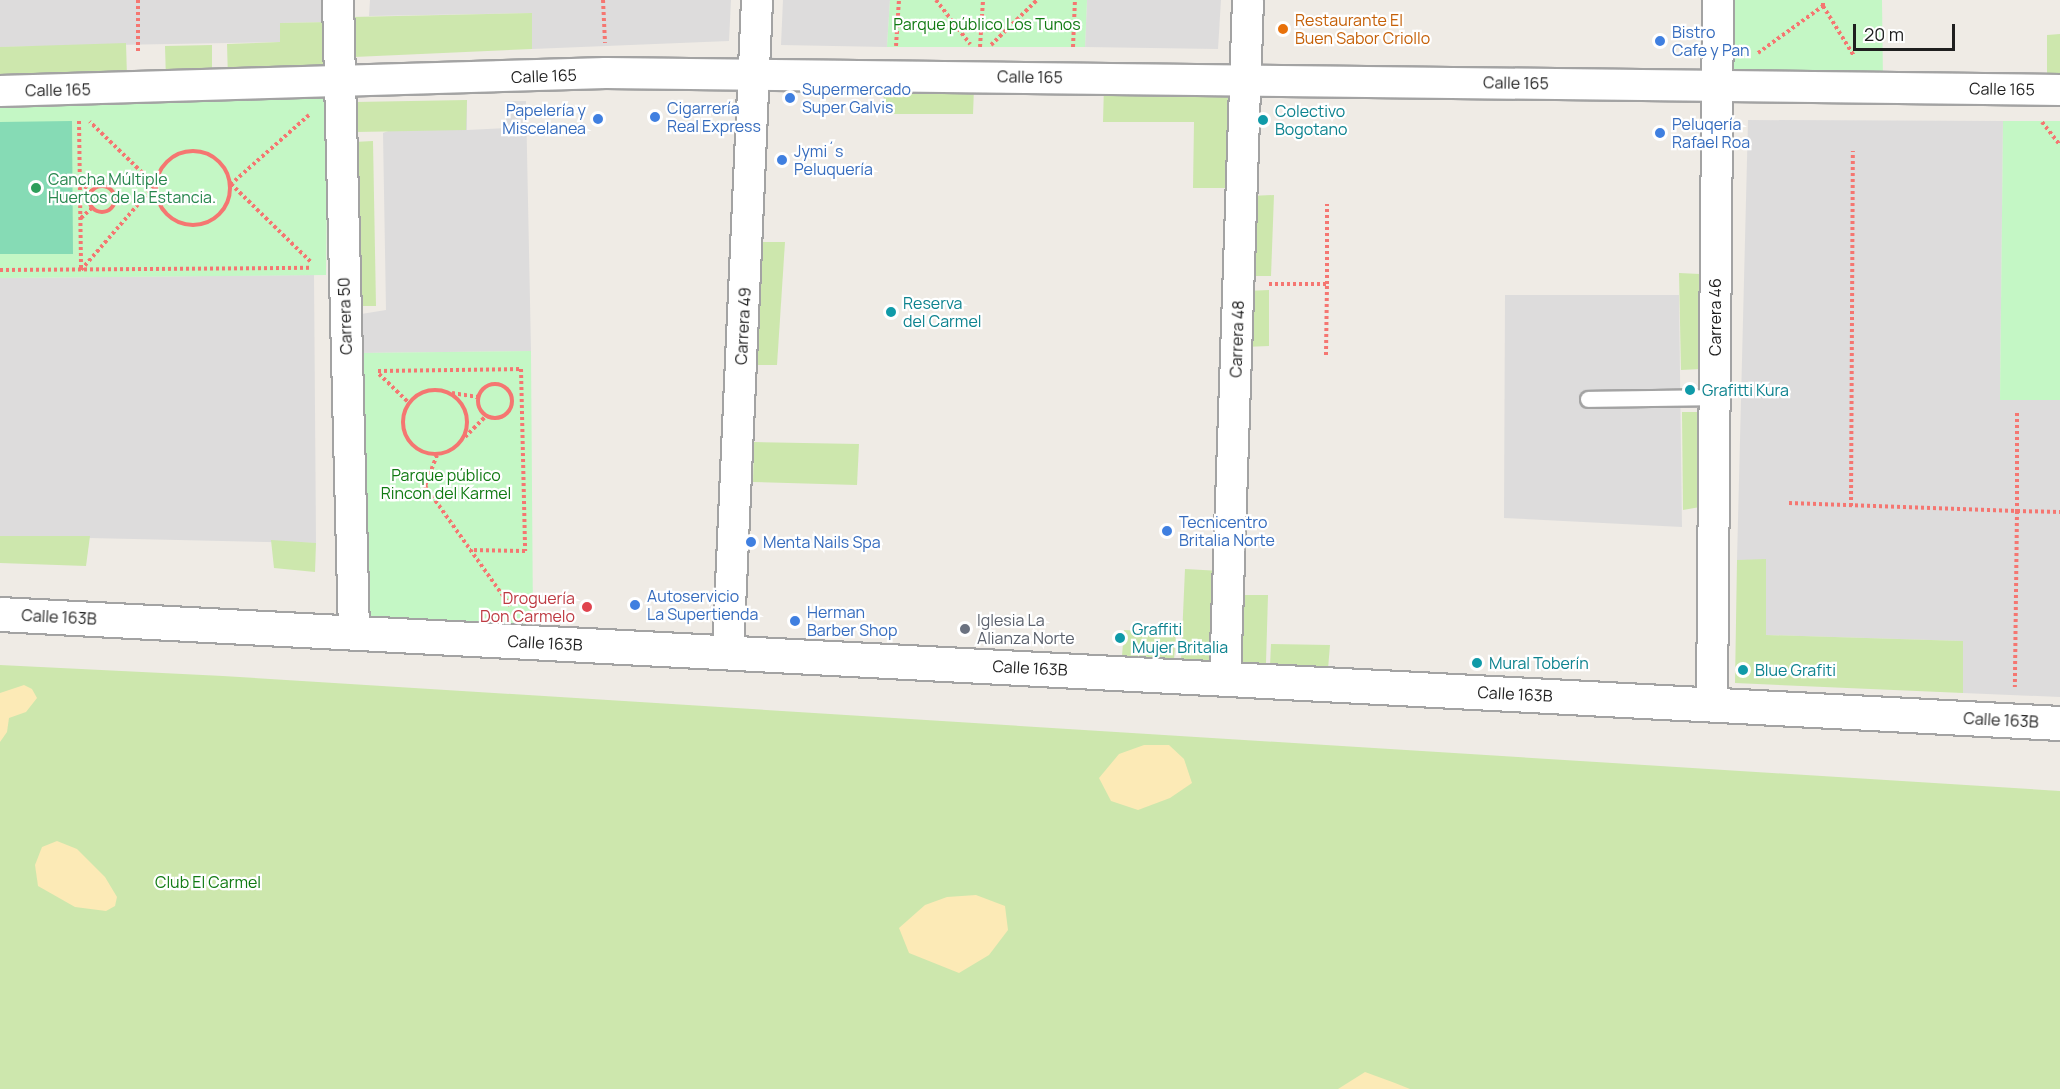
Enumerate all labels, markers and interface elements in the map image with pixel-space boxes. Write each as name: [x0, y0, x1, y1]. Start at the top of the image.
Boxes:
place label: Restaurante El Buen Sabor Criollo: [1295, 10, 1430, 48]
scale bar: [1856, 12, 1958, 50]
park label: Parque público Los Tunos: [893, 14, 1081, 34]
marker: Restaurante El Buen Sabor Criollo: [1276, 22, 1290, 36]
place label: Bistro Cafe y Pan: [1672, 22, 1750, 60]
text: 20 m: [1864, 22, 1904, 46]
marker: Bistro Cafe y Pan: [1653, 34, 1667, 48]
street label: Calle 165: [511, 65, 577, 87]
street label: Calle 165: [997, 67, 1063, 87]
street label: Calle 165: [1483, 73, 1549, 93]
place label: Supermercado Super Galvis: [802, 79, 911, 117]
street label: Calle 165: [1969, 79, 2035, 99]
street label: Calle 165: [25, 80, 91, 100]
marker: Supermercado Super Galvis: [783, 91, 797, 105]
place label: Cigarrería Real Express: [667, 98, 761, 136]
place label: Papelería y Miscelanea: [502, 100, 586, 138]
place label: Colectivo Bogotano: [1275, 101, 1347, 139]
marker: Cigarrería Real Express: [648, 110, 662, 124]
marker: Papelería y Miscelanea: [591, 112, 605, 126]
marker: Colectivo Bogotano: [1256, 113, 1270, 127]
place label: Peluqería Rafael Roa: [1672, 114, 1750, 152]
marker: Peluqería Rafael Roa: [1653, 126, 1667, 140]
place label: Jymi´s Peluquería: [794, 141, 873, 179]
marker: Jymi´s Peluquería: [775, 153, 789, 167]
place label: Cancha Múltiple Huertos de la Estancia.: [48, 169, 216, 207]
marker: Cancha Múltiple Huertos de la Estancia.: [29, 181, 43, 195]
street label: Carrera 50: [334, 277, 356, 355]
street label: Carrera 46: [1705, 278, 1725, 356]
street label: Carrera 49: [731, 287, 755, 365]
place label: Reserva del Carmel: [903, 293, 981, 331]
street label: Carrera 48: [1226, 300, 1248, 378]
marker: Reserva del Carmel: [884, 305, 898, 319]
place label: Grafitti Kura: [1702, 380, 1789, 400]
marker: Grafitti Kura: [1683, 383, 1697, 397]
park label: Parque público Rincon del Karmel: [381, 465, 511, 503]
place label: Tecnicentro Britalia Norte: [1179, 512, 1275, 550]
marker: Tecnicentro Britalia Norte: [1160, 524, 1174, 538]
place label: Menta Nails Spa: [763, 532, 881, 552]
marker: Menta Nails Spa: [744, 535, 758, 549]
place label: Autoservicio La Supertienda: [647, 586, 758, 624]
place label: Droguería Don Carmelo: [480, 588, 575, 626]
marker: Autoservicio La Supertienda: [628, 598, 642, 612]
marker: Droguería Don Carmelo: [580, 600, 594, 614]
place label: Herman Barber Shop: [807, 602, 898, 640]
street label: Calle 163B: [21, 605, 97, 629]
place label: Iglesia La Alianza Norte: [977, 610, 1075, 648]
marker: Herman Barber Shop: [788, 614, 802, 628]
place label: Graffiti Mujer Britalia: [1132, 619, 1228, 657]
marker: Iglesia La Alianza Norte: [958, 622, 972, 636]
street label: Calle 163B: [507, 631, 583, 655]
marker: Graffiti Mujer Britalia: [1113, 631, 1127, 645]
place label: Mural Toberín: [1489, 653, 1589, 673]
street label: Calle 163B: [992, 656, 1068, 680]
marker: Mural Toberín: [1470, 656, 1484, 670]
place label: Blue Grafiti: [1755, 660, 1836, 680]
marker: Blue Grafiti: [1736, 663, 1750, 677]
street label: Calle 163B: [1477, 682, 1553, 706]
street label: Calle 163B: [1963, 708, 2039, 732]
park label: Club El Carmel: [155, 872, 261, 892]

